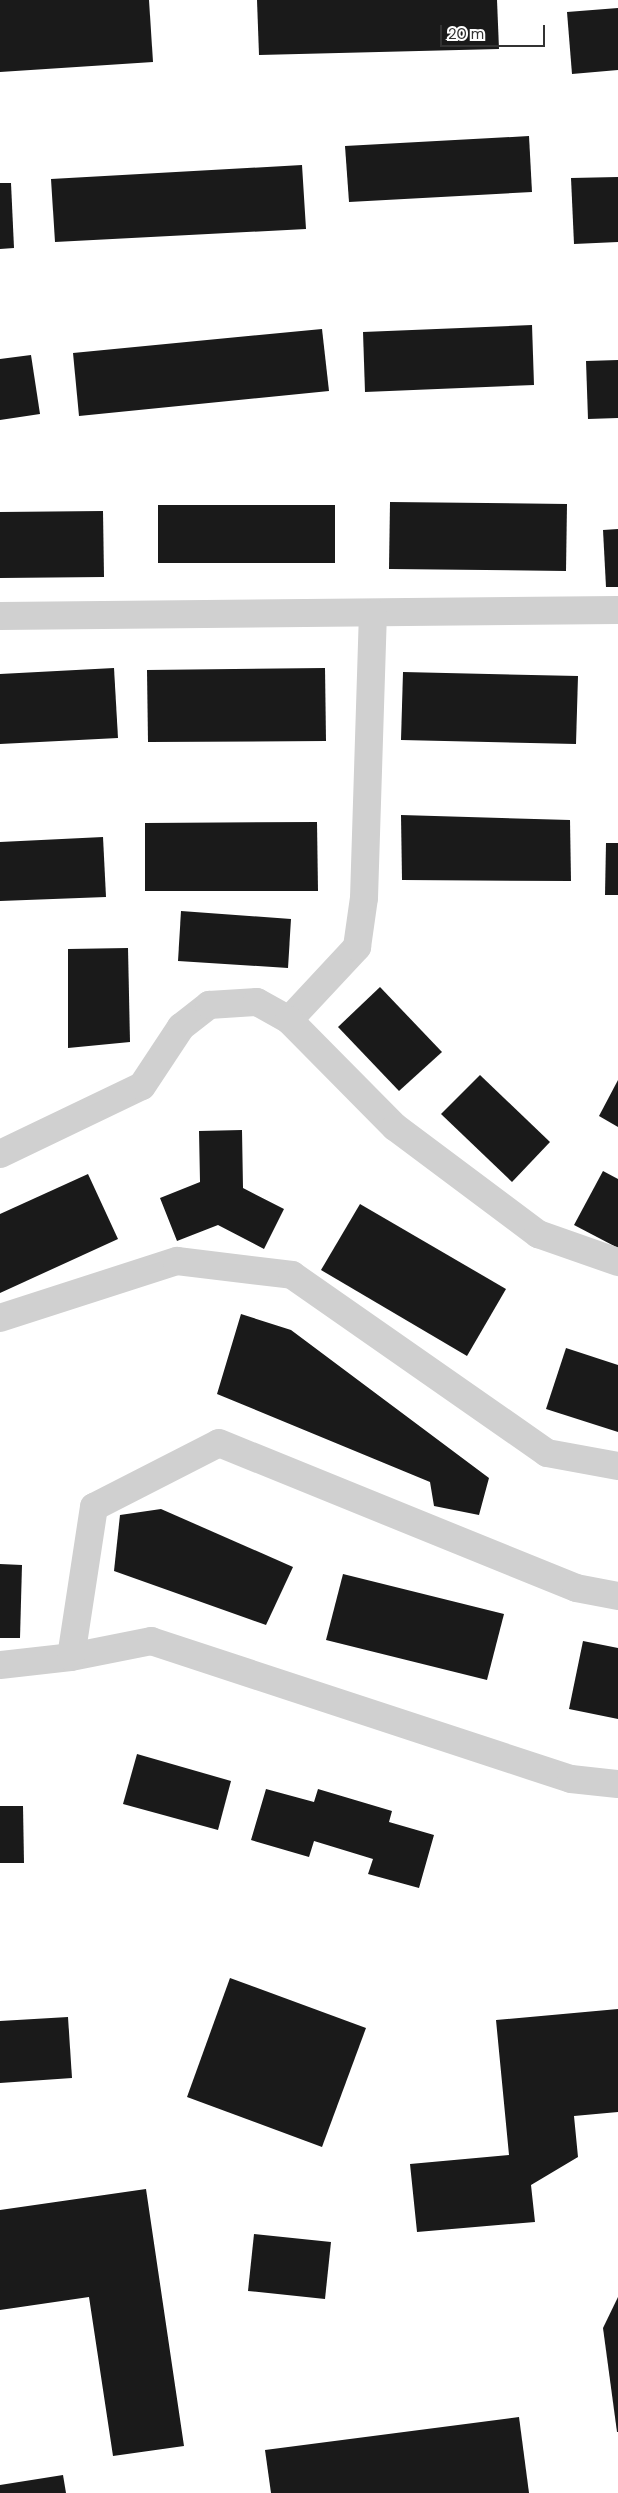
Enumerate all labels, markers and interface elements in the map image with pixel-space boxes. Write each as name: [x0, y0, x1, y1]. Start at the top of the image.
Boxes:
scale bar: [443, 15, 548, 47]
text: 20 m: [448, 24, 484, 44]

